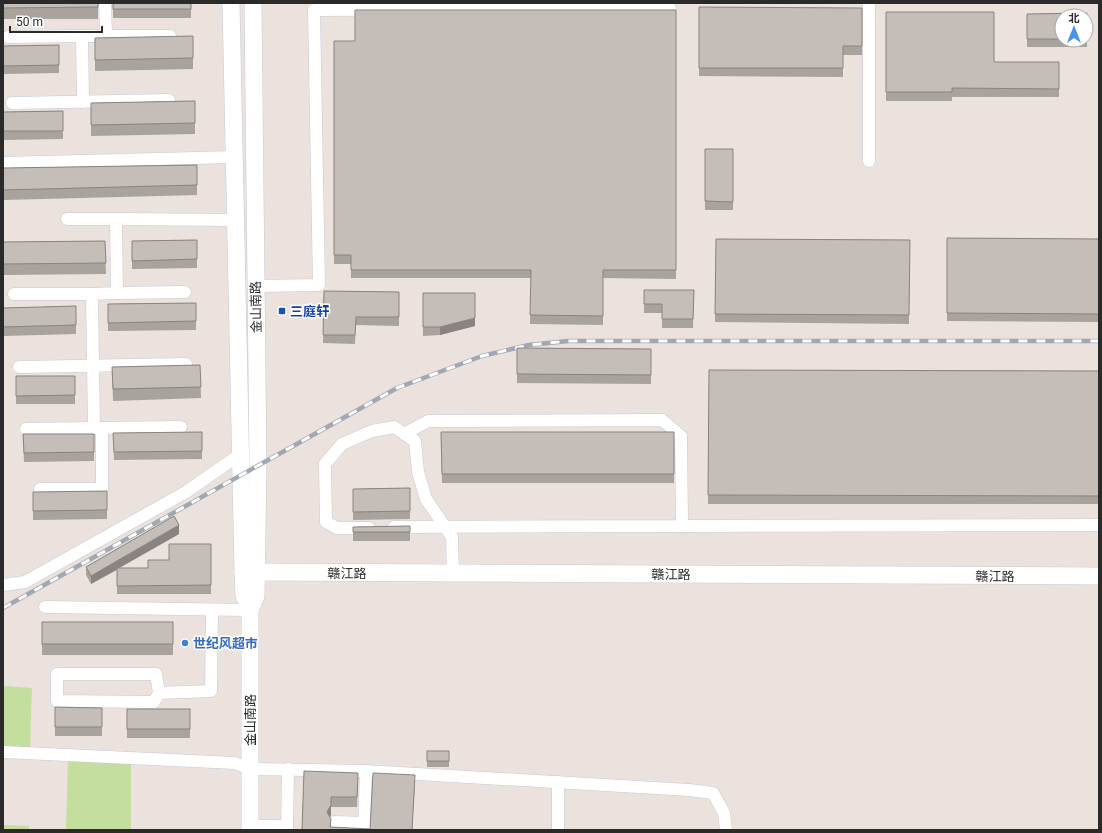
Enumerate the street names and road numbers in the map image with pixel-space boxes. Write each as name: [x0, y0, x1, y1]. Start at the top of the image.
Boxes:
street label: 金山南路: [248, 281, 264, 333]
street label: 赣江路: [327, 566, 367, 581]
street label: 赣江路: [651, 567, 691, 582]
street label: 赣江路: [975, 569, 1015, 584]
street label: 金山南路: [243, 694, 258, 746]

